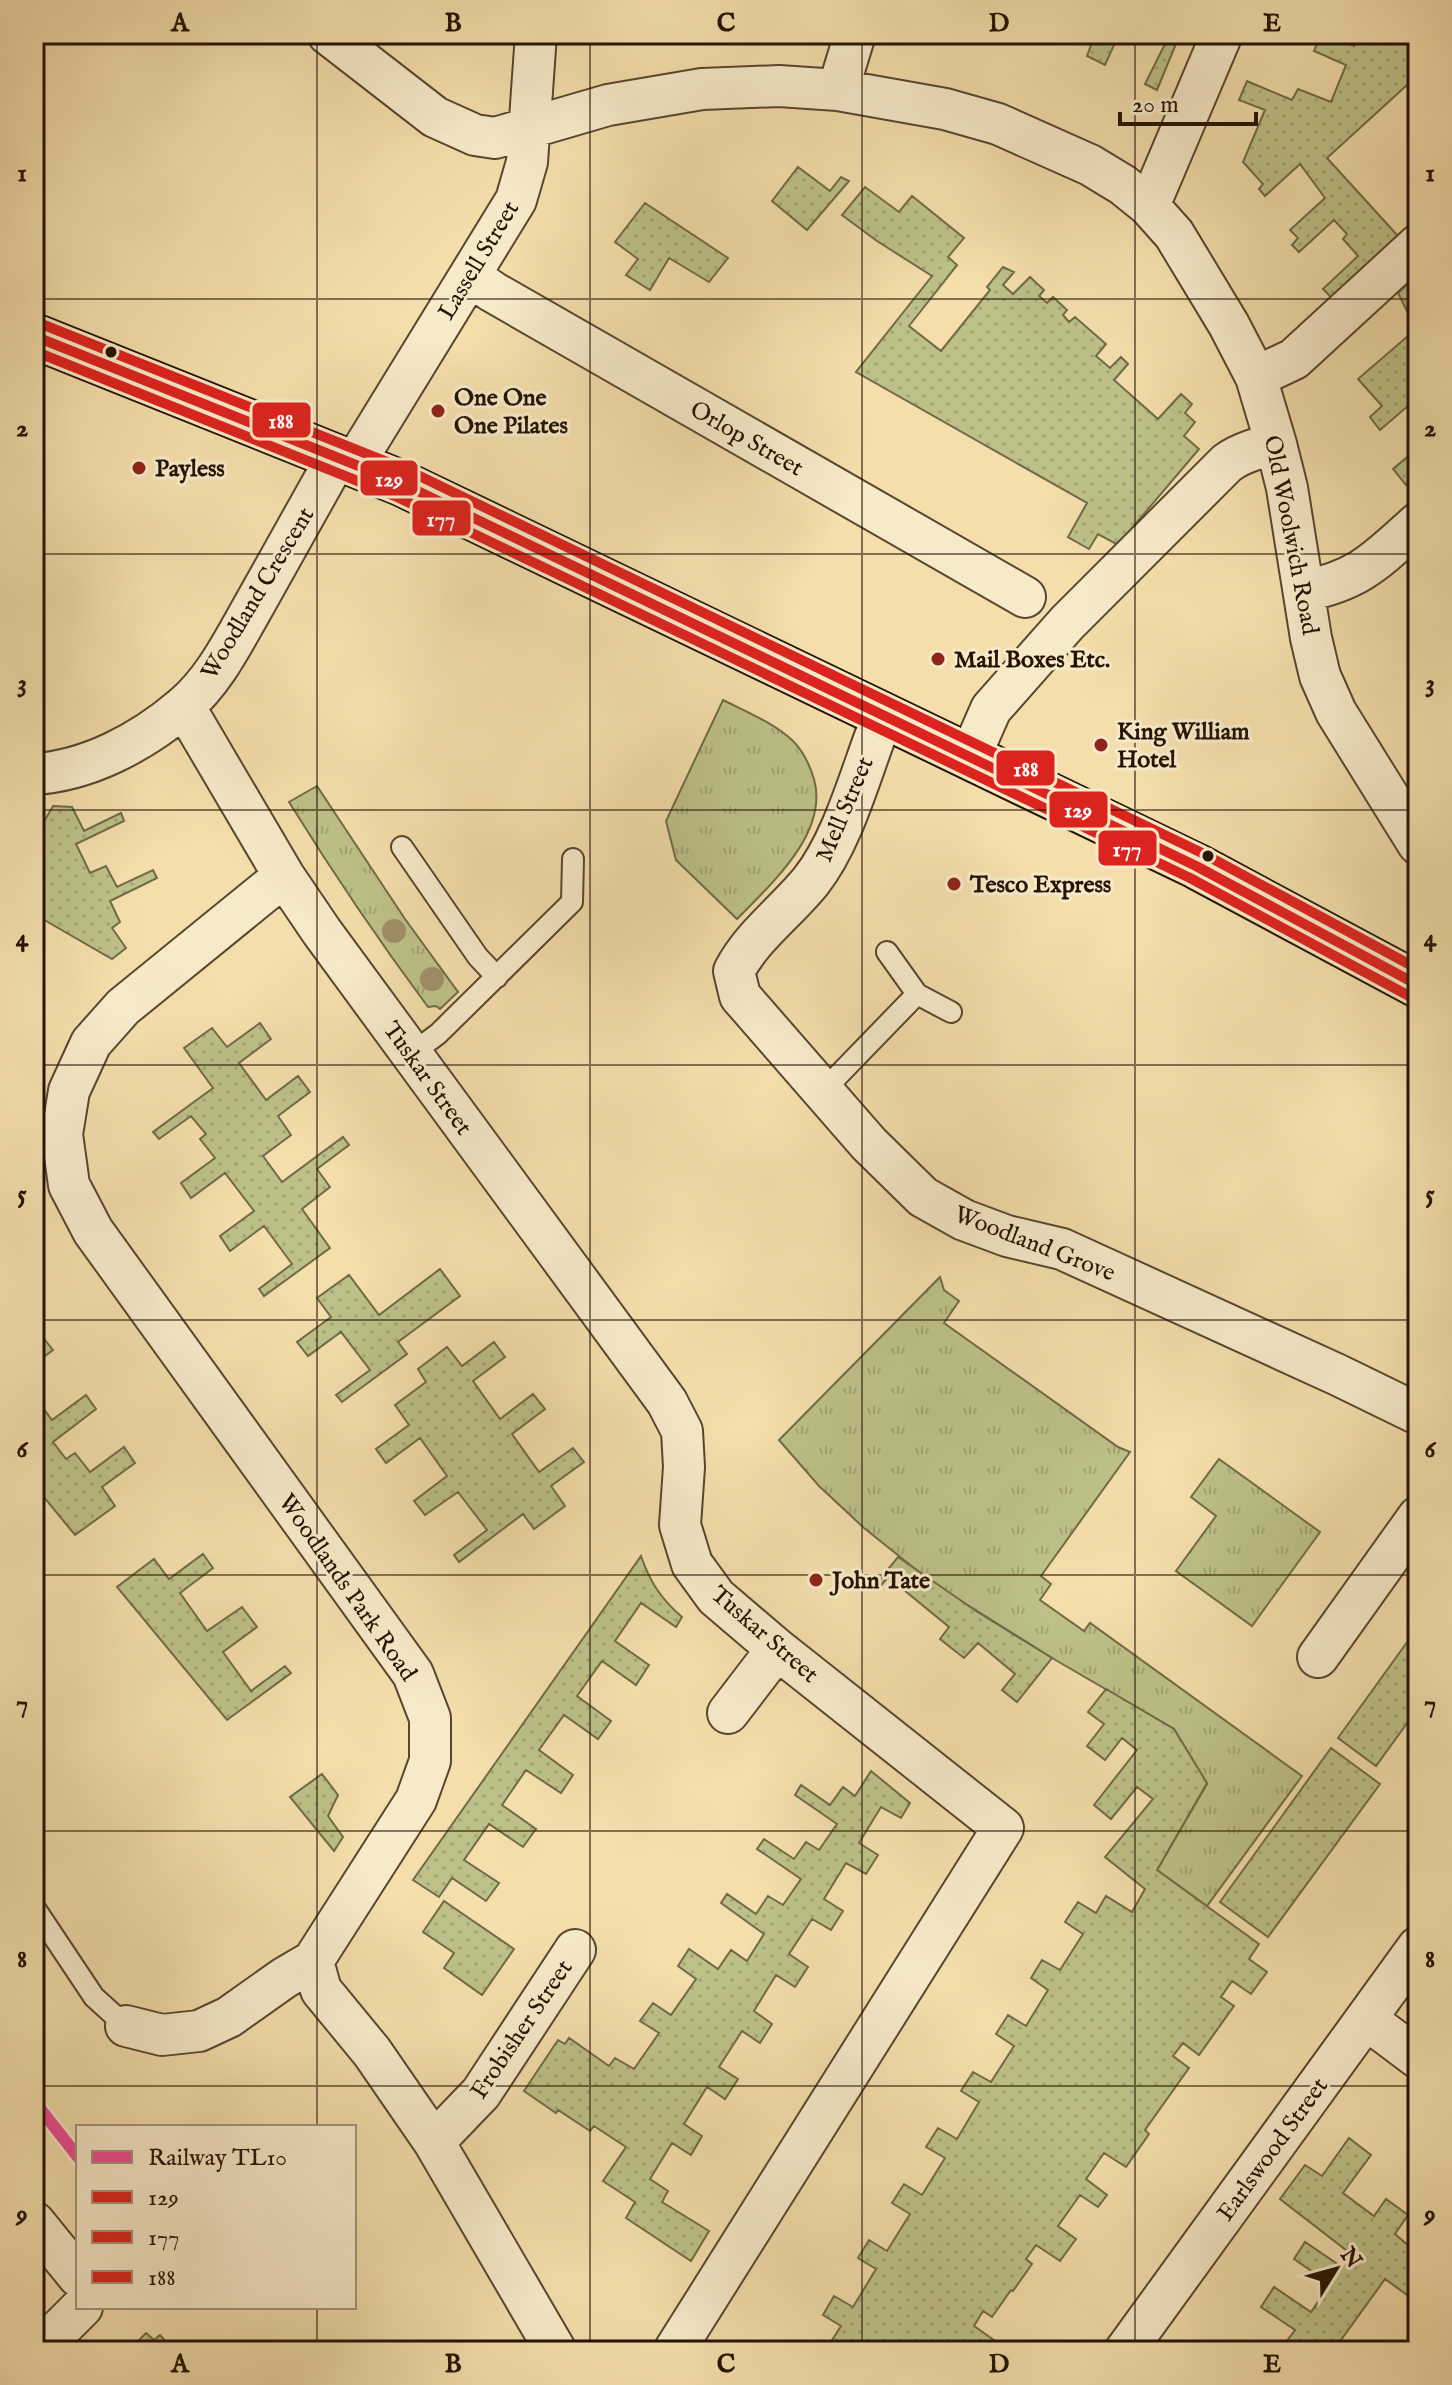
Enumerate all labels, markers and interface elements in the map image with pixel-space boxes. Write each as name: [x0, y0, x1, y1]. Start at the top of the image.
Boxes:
text: A: [170, 7, 190, 40]
text: B: [444, 7, 462, 40]
text: C: [717, 7, 736, 40]
text: D: [989, 7, 1010, 40]
text: E: [1263, 7, 1281, 40]
scale bar: [1120, 76, 1256, 126]
text: 20 m: [1132, 90, 1179, 121]
text: 1: [17, 157, 27, 190]
text: 1: [1425, 157, 1435, 190]
street label: Lassell Street: [432, 196, 527, 326]
unlabelled marker: [103, 344, 119, 360]
place label: One One One Pilates: [454, 383, 568, 442]
street label: Orlop Street: [684, 394, 809, 484]
line badge: 188: [251, 401, 312, 439]
marker: One One One Pilates: [429, 402, 447, 420]
text: 188: [268, 408, 294, 436]
text: 2: [16, 412, 28, 445]
text: 2: [1424, 412, 1436, 445]
street label: Old Woolwich Road: [1256, 433, 1325, 638]
place label: Payless: [155, 454, 225, 485]
marker: Payless: [130, 459, 148, 477]
line badge: 129: [359, 459, 419, 497]
text: 129: [375, 466, 403, 494]
line badge: 177: [411, 499, 472, 537]
street label: Woodland Crescent: [195, 502, 322, 686]
text: 177: [427, 506, 455, 534]
place label: Mail Boxes Etc.: [954, 645, 1110, 676]
marker: Mail Boxes Etc.: [929, 650, 947, 668]
text: 3: [17, 667, 27, 700]
text: 3: [1425, 667, 1435, 700]
place label: King William Hotel: [1117, 717, 1250, 776]
marker: King William Hotel: [1092, 736, 1110, 754]
line badge: 188: [995, 749, 1056, 787]
street label: Mell Street: [809, 752, 881, 867]
text: 188: [1013, 756, 1039, 784]
line badge: 129: [1048, 790, 1109, 829]
text: 129: [1064, 797, 1092, 825]
line badge: 177: [1097, 829, 1158, 867]
text: 177: [1113, 836, 1141, 864]
unlabelled marker: [1200, 848, 1216, 864]
place label: Tesco Express: [969, 870, 1112, 901]
marker: Tesco Express: [945, 875, 963, 893]
text: 4: [16, 922, 30, 955]
text: 4: [1424, 922, 1438, 955]
street label: Tuskar Street: [375, 1016, 478, 1142]
text: 5: [17, 1178, 27, 1211]
text: 5: [1425, 1178, 1435, 1211]
street label: Woodland Grove: [949, 1199, 1119, 1289]
text: 6: [17, 1433, 29, 1466]
text: 6: [1425, 1433, 1437, 1466]
street label: Woodlands Park Road: [271, 1488, 423, 1688]
place label: John Tate: [829, 1566, 930, 1597]
marker: John Tate: [807, 1571, 825, 1589]
street label: Tuskar Street: [704, 1580, 824, 1691]
text: 7: [16, 1688, 28, 1721]
text: 7: [1424, 1688, 1436, 1721]
text: 8: [17, 1943, 27, 1976]
text: 8: [1425, 1943, 1435, 1976]
street label: Frobisher Street: [464, 1954, 580, 2106]
street label: Earlswood Street: [1211, 2072, 1336, 2228]
legend: [76, 2125, 356, 2309]
text: Railway TL10: [148, 2143, 287, 2174]
text: 129: [148, 2183, 179, 2214]
text: 9: [15, 2198, 28, 2231]
text: 9: [1423, 2198, 1436, 2231]
text: 177: [148, 2223, 179, 2254]
north arrow: [1296, 2229, 1376, 2309]
text: N: [1333, 2241, 1367, 2274]
text: 188: [148, 2263, 176, 2294]
text: A: [170, 2348, 190, 2381]
text: B: [444, 2348, 462, 2381]
text: C: [717, 2348, 736, 2381]
text: D: [989, 2348, 1010, 2381]
text: E: [1263, 2348, 1281, 2381]

